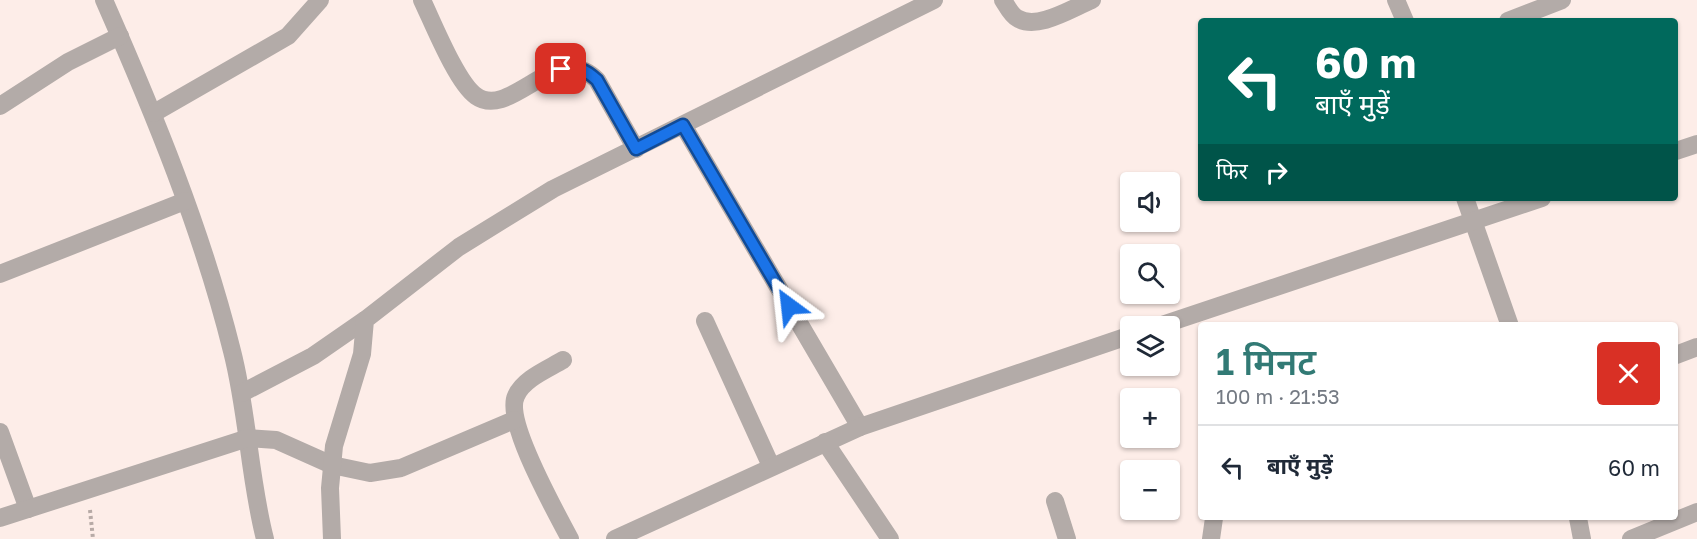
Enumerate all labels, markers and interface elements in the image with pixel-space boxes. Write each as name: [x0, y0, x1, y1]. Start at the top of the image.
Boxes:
text: 60 m: [1315, 37, 1416, 87]
icon: left: [1216, 42, 1294, 120]
pin: [535, 43, 586, 94]
icon: arrive: [544, 52, 577, 85]
text: बाएँ मुड़ें: [1315, 88, 1390, 120]
icon: right: [1260, 156, 1293, 189]
text: फिर: [1216, 157, 1248, 184]
map controls: [1120, 172, 1180, 520]
button: sound: [1120, 172, 1180, 232]
button: search: [1120, 244, 1180, 304]
position arrow: [757, 274, 821, 338]
button: layers: [1120, 316, 1180, 376]
text: 1 मिनट: [1216, 340, 1316, 383]
button: close: [1597, 342, 1660, 405]
text: 100 m · 21:53: [1216, 384, 1340, 408]
button: +: [1120, 388, 1180, 448]
icon: left: [1216, 451, 1249, 484]
text: बाएँ मुड़ें: [1267, 452, 1333, 479]
text: 60 m: [1608, 454, 1660, 481]
button: −: [1120, 460, 1180, 520]

